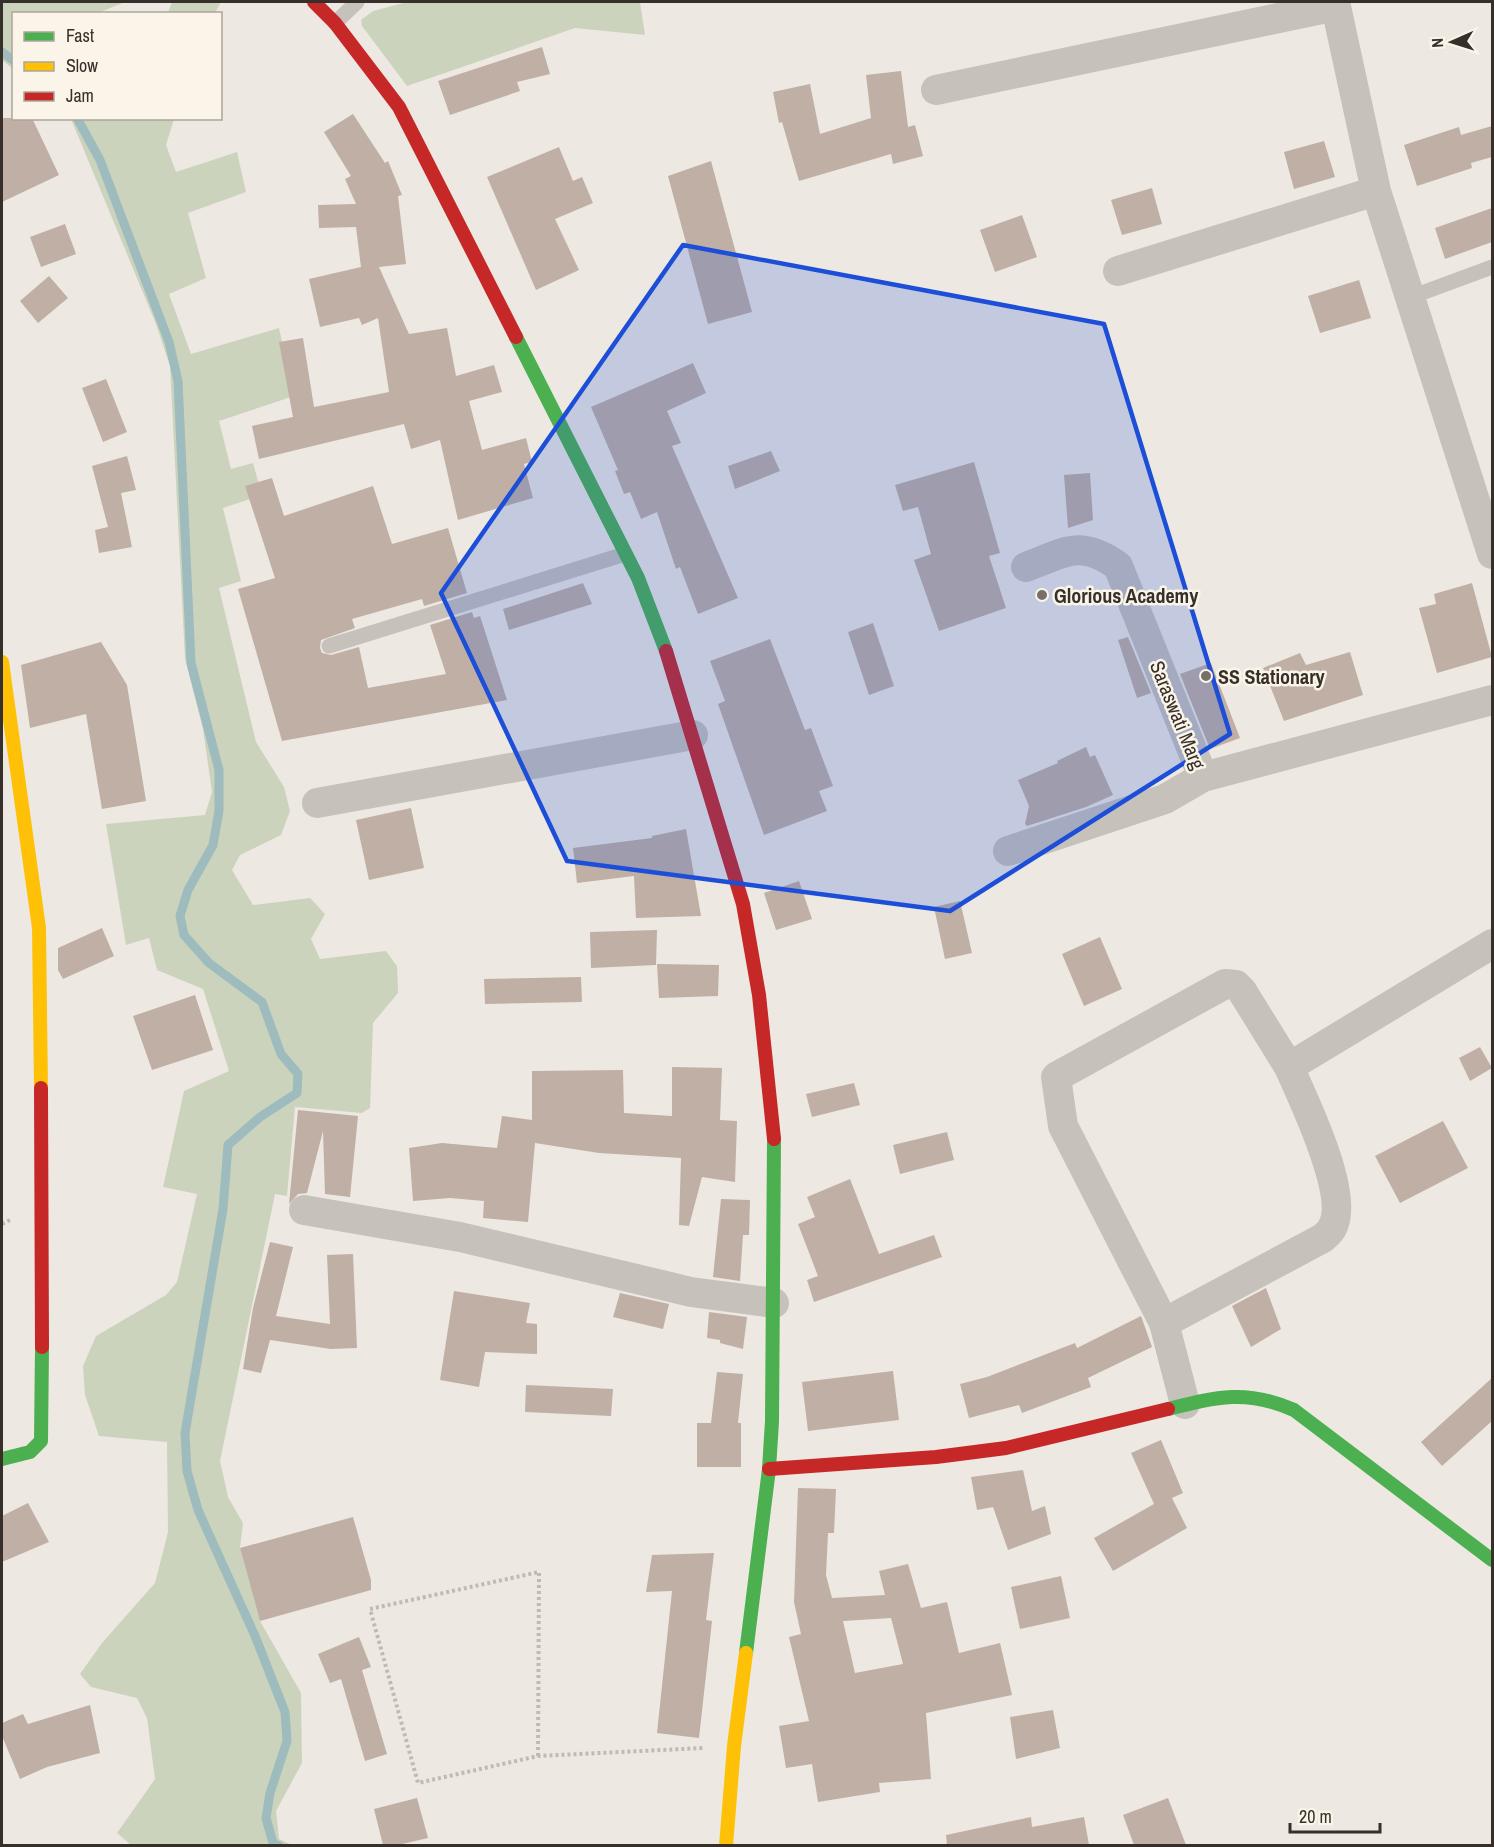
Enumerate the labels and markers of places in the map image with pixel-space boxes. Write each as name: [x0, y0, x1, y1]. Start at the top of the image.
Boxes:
place label: Glorious Academy: [1054, 582, 1199, 609]
marker: Glorious Academy: [1035, 588, 1049, 602]
place label: SS Stationary: [1218, 663, 1326, 690]
marker: SS Stationary: [1199, 669, 1213, 683]

